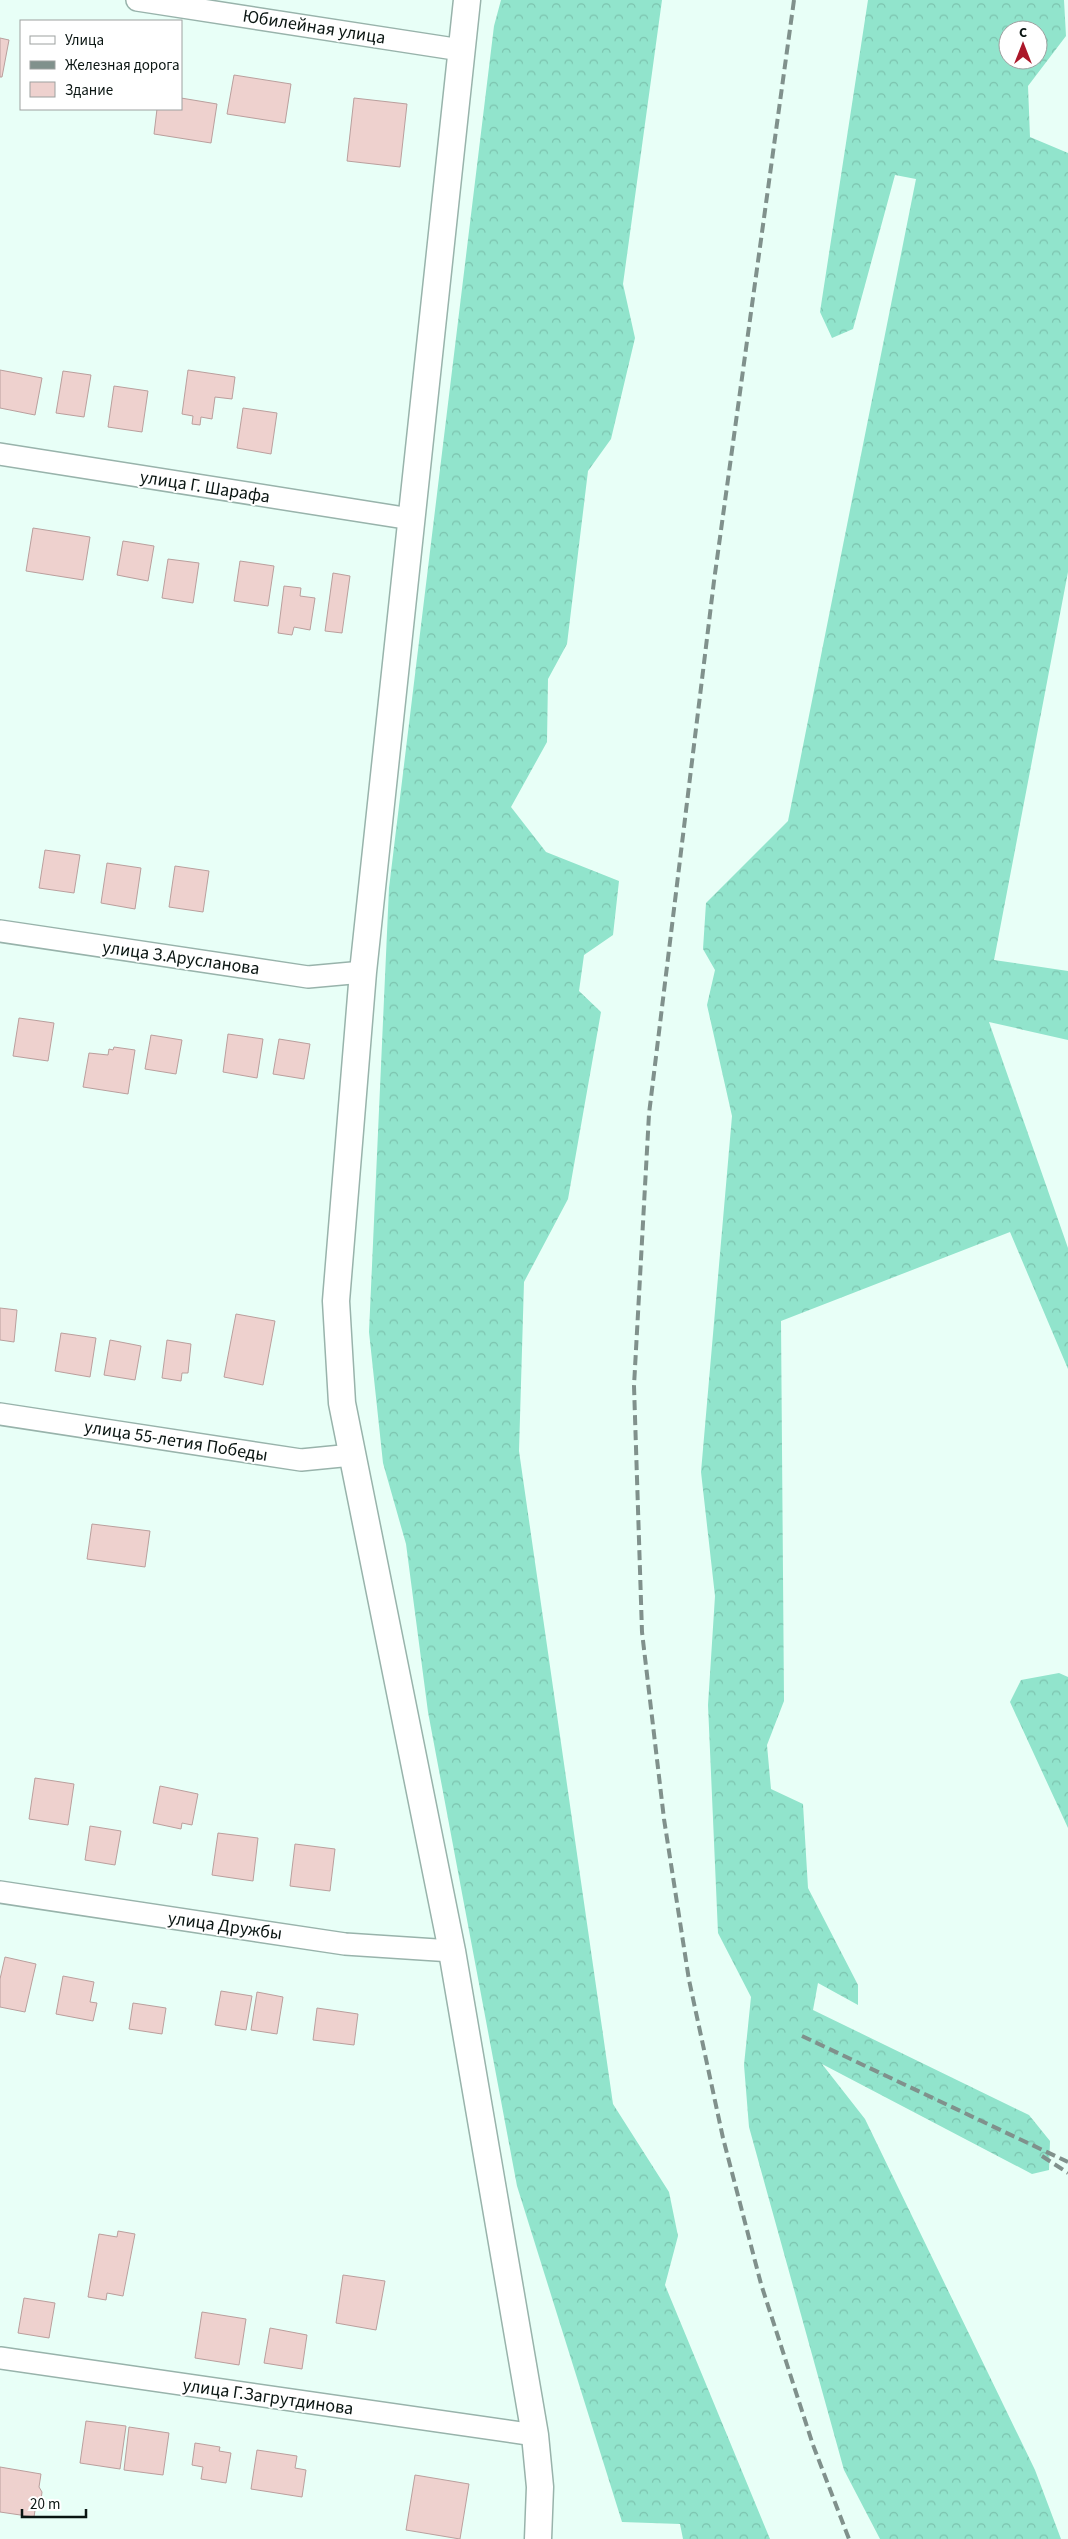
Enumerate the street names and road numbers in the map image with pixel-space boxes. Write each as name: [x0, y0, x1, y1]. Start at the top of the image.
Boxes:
street label: Юбилейная улица: [241, 3, 387, 51]
street label: улица Г. Шарафа: [138, 464, 272, 510]
street label: улица З.Арусланова: [101, 935, 261, 981]
street label: улица 55-летия Победы: [82, 1414, 270, 1468]
street label: улица Дружбы: [166, 1906, 284, 1946]
street label: улица Г.Загрутдинова: [181, 2373, 355, 2421]

